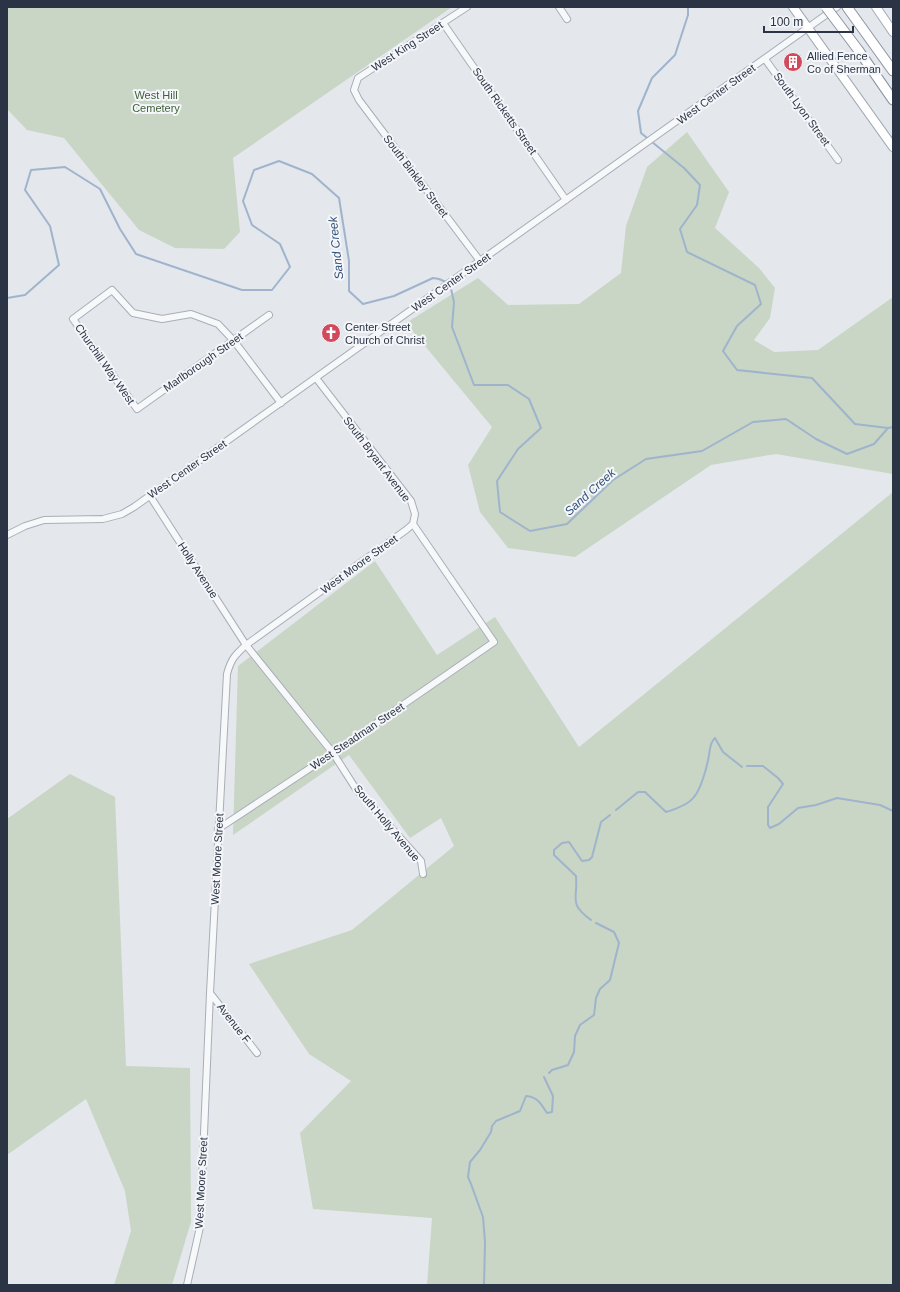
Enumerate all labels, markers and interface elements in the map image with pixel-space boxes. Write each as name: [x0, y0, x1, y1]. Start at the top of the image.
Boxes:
scale bar: [764, 8, 853, 34]
text: 100 m: [770, 15, 803, 29]
street label: West King Street: [369, 19, 445, 73]
place label: Allied Fence Co of Sherman: [807, 50, 881, 75]
building icon: Allied Fence Co of Sherman: [782, 51, 804, 73]
street label: West Center Street: [675, 62, 757, 126]
street label: South Ricketts Street: [470, 65, 540, 157]
street label: South Lyon Street: [771, 70, 833, 148]
park label: West Hill Cemetery: [132, 89, 180, 114]
street label: South Binkley Street: [381, 133, 451, 219]
water label: Sand Creek: [326, 215, 346, 280]
street label: West Center Street: [409, 250, 493, 314]
place label: Center Street Church of Christ: [345, 321, 424, 346]
street label: Churchill Way West: [73, 322, 137, 406]
church icon: Center Street Church of Christ: [320, 322, 342, 344]
street label: Marlborough Street: [161, 330, 245, 394]
street label: South Bryant Avenue: [341, 414, 413, 504]
street label: West Center Street: [145, 437, 229, 501]
water label: Sand Creek: [562, 465, 619, 518]
street label: West Moore Street: [318, 532, 400, 596]
street label: Holly Avenue: [176, 540, 220, 600]
street label: West Steadman Street: [308, 700, 406, 772]
street label: South Holly Avenue: [352, 782, 422, 864]
street label: West Moore Street: [209, 813, 225, 905]
street label: Avenue F: [215, 1001, 253, 1045]
street label: West Moore Street: [193, 1137, 209, 1229]

